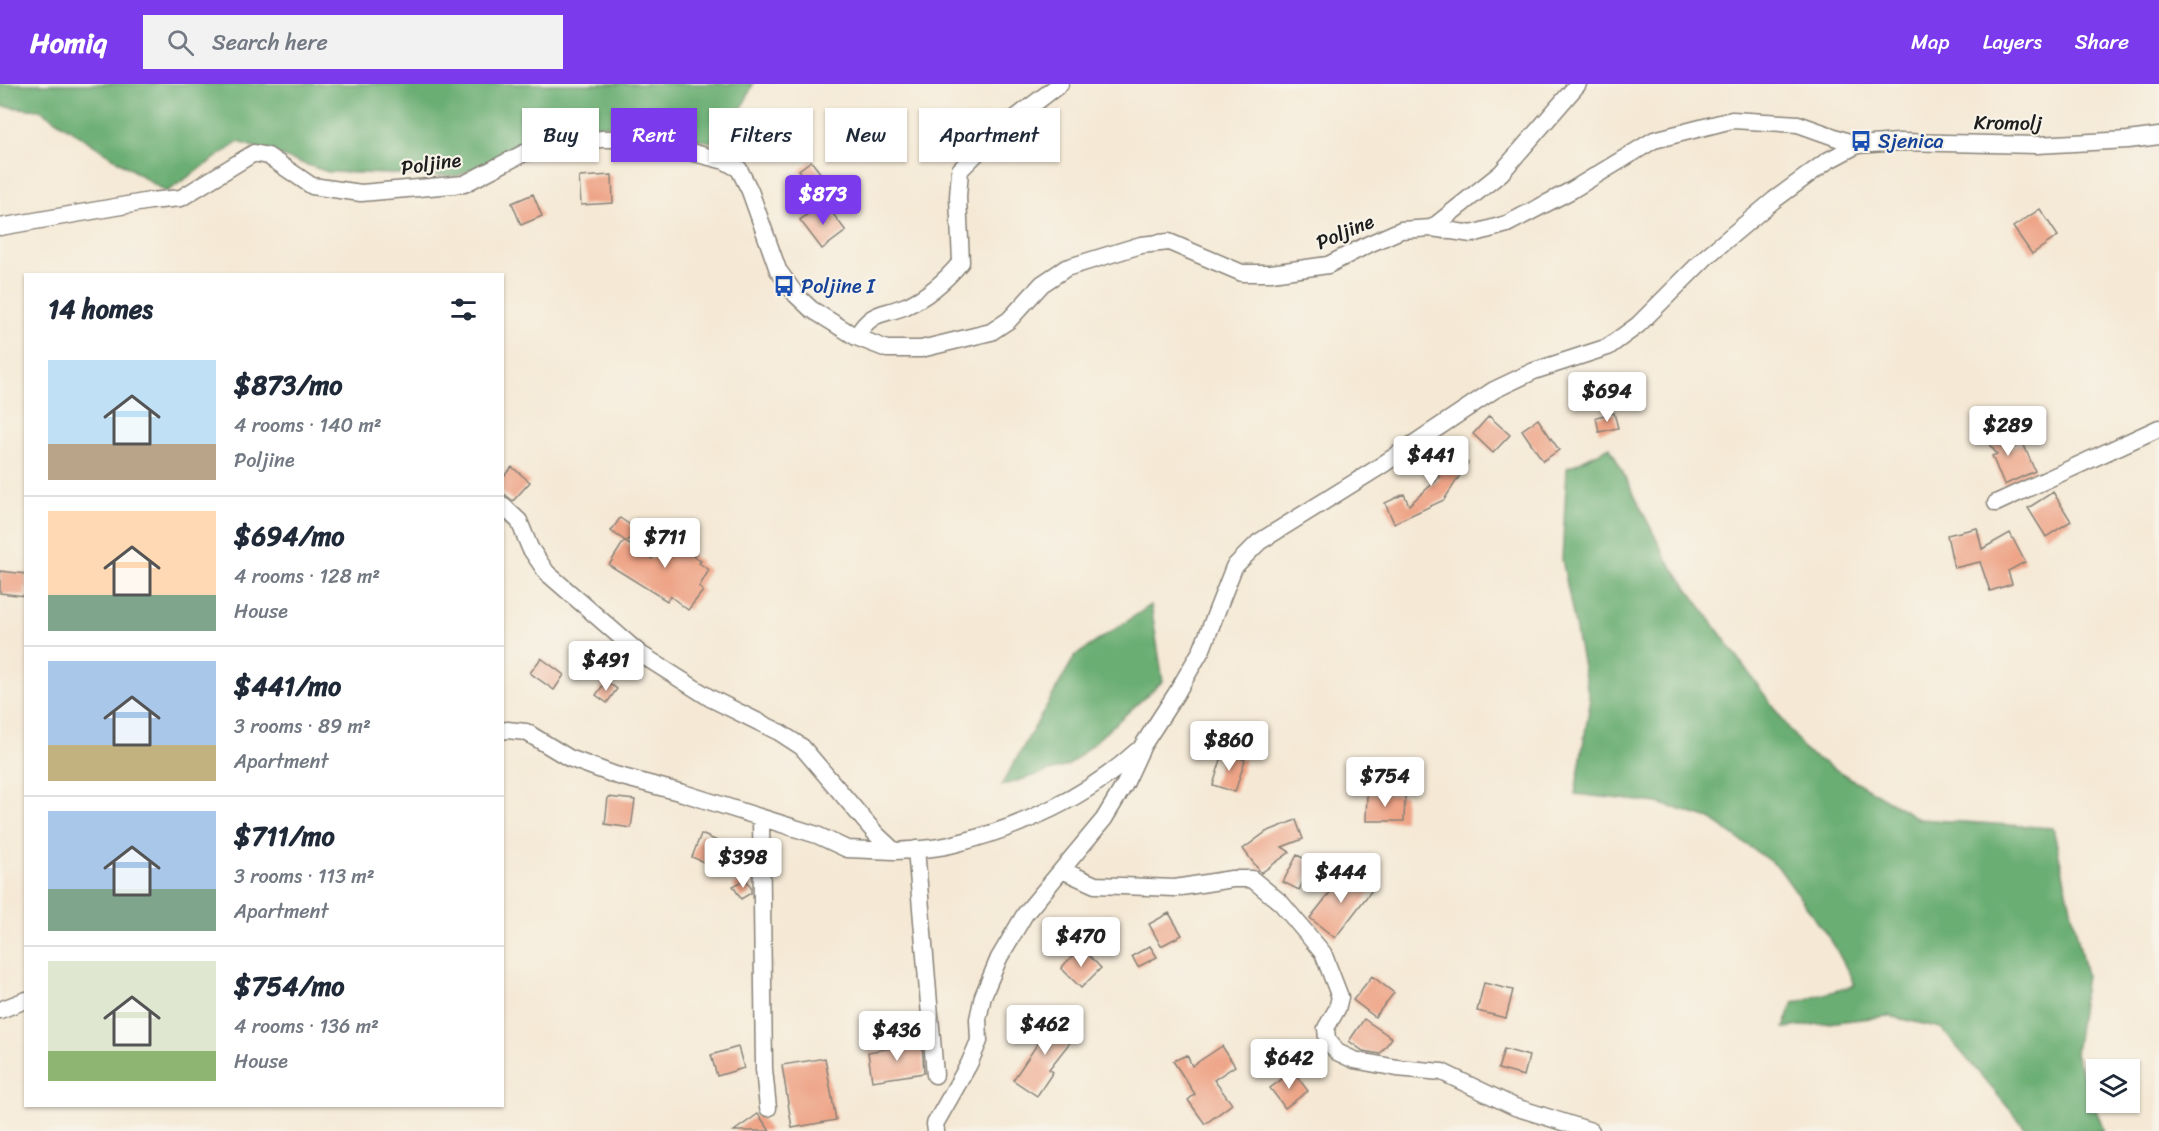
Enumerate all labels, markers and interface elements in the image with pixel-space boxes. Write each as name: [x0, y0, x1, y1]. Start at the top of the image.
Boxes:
search box: [143, 15, 563, 69]
text: Homiq: [30, 18, 107, 67]
text: Search here: [212, 23, 328, 62]
text: Map: [1911, 23, 1950, 61]
text: Layers: [1983, 23, 2042, 61]
text: Share: [2075, 23, 2129, 61]
icon: search: [164, 26, 197, 59]
street label: Kromolj: [1974, 105, 2043, 141]
chip: Buy: [522, 108, 599, 162]
chip: Rent: [611, 108, 697, 162]
chip: Filters: [709, 108, 813, 162]
chip: New: [825, 108, 907, 162]
chip: Apartment: [919, 108, 1060, 162]
place label: Sjenica: [1878, 124, 1944, 159]
bus stop icon: Sjenica: [1849, 129, 1873, 153]
street label: Poljine: [399, 142, 464, 186]
pin: $873: [787, 175, 859, 226]
text: $873: [799, 177, 847, 212]
street label: Poljine: [1310, 204, 1380, 260]
place label: Poljine I: [801, 269, 876, 304]
bus stop icon: Poljine I: [772, 274, 796, 298]
text: 14 homes: [48, 286, 153, 332]
icon: filters: [447, 293, 480, 326]
text: $873/mo: [234, 362, 342, 408]
pin: $694: [1571, 372, 1643, 423]
text: $694: [1582, 374, 1632, 409]
icon: home: [96, 384, 168, 456]
pin: $289: [1972, 406, 2044, 457]
text: 4 rooms · 140 m²: [234, 408, 382, 443]
text: $289: [1983, 408, 2033, 443]
pin: $441: [1395, 436, 1467, 487]
text: $441: [1407, 438, 1455, 473]
text: Poljine: [234, 443, 295, 478]
text: $694/mo: [234, 513, 345, 559]
pin: $711: [629, 518, 701, 569]
text: $711: [644, 520, 686, 555]
icon: home: [96, 535, 168, 607]
text: 4 rooms · 128 m²: [234, 559, 380, 594]
text: House: [234, 594, 288, 629]
pin: $491: [570, 641, 642, 692]
text: $491: [583, 643, 629, 678]
text: $441/mo: [234, 663, 341, 709]
icon: home: [96, 685, 168, 757]
text: 3 rooms · 89 m²: [234, 709, 371, 744]
pin: $860: [1193, 721, 1265, 772]
text: $860: [1204, 723, 1254, 758]
text: Apartment: [234, 744, 328, 779]
pin: $754: [1349, 757, 1421, 808]
text: $754: [1360, 759, 1410, 794]
text: $711/mo: [234, 813, 335, 859]
icon: home: [96, 835, 168, 907]
pin: $398: [707, 838, 779, 889]
text: $398: [719, 840, 767, 875]
pin: $444: [1305, 853, 1377, 904]
text: $444: [1316, 855, 1366, 890]
text: 3 rooms · 113 m²: [234, 859, 375, 894]
text: Apartment: [234, 894, 328, 929]
pin: $470: [1045, 917, 1117, 968]
text: $470: [1056, 919, 1106, 954]
text: $754/mo: [234, 963, 345, 1009]
icon: home: [96, 985, 168, 1057]
pin: $462: [1009, 1005, 1081, 1056]
text: $462: [1021, 1007, 1069, 1042]
text: 4 rooms · 136 m²: [234, 1009, 379, 1044]
pin: $436: [861, 1011, 933, 1062]
text: $436: [873, 1013, 921, 1048]
pin: $642: [1253, 1039, 1325, 1090]
text: $642: [1265, 1041, 1313, 1076]
text: House: [234, 1044, 288, 1079]
map controls: [2086, 1059, 2140, 1113]
button: layers: [2086, 1059, 2140, 1113]

